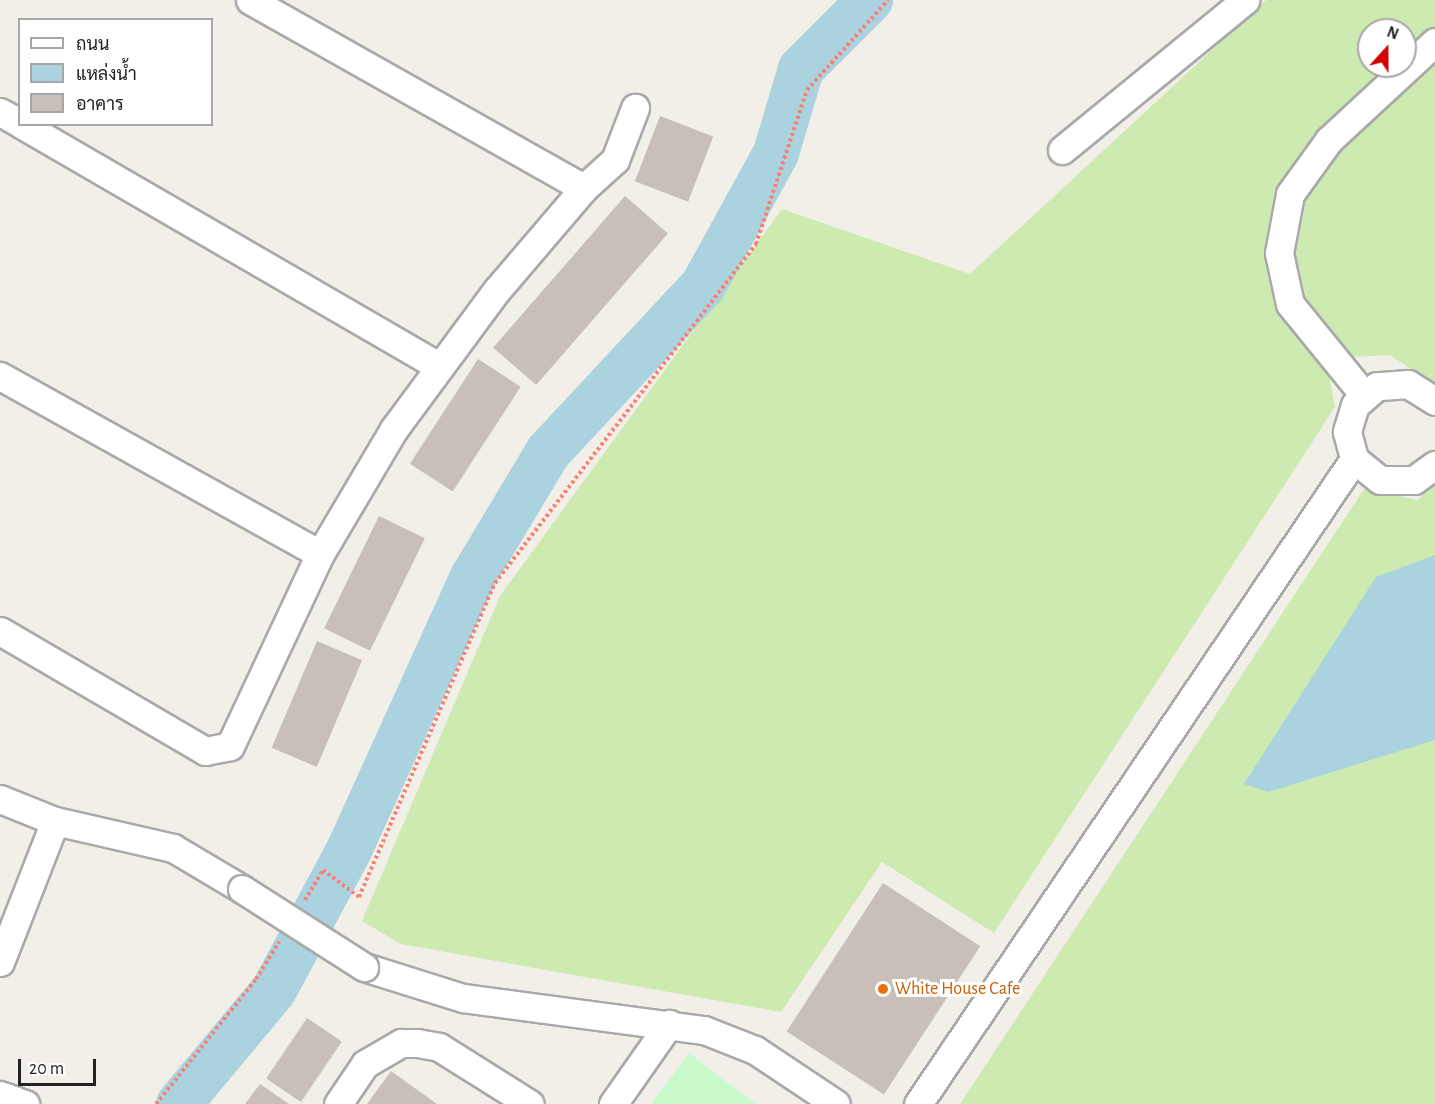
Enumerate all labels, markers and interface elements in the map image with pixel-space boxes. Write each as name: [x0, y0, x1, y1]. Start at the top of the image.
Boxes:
legend: [18, 18, 213, 126]
north arrow: [1357, 18, 1417, 78]
text: N: [1385, 24, 1401, 43]
text: ถนน: [76, 36, 109, 54]
text: แหล่งน้ำ: [76, 66, 137, 84]
text: อาคาร: [76, 96, 124, 114]
place label: White House Cafe: [895, 978, 1020, 1000]
marker: White House Cafe: [876, 982, 890, 996]
scale bar: [21, 1047, 99, 1085]
text: 20 m: [29, 1060, 64, 1078]

